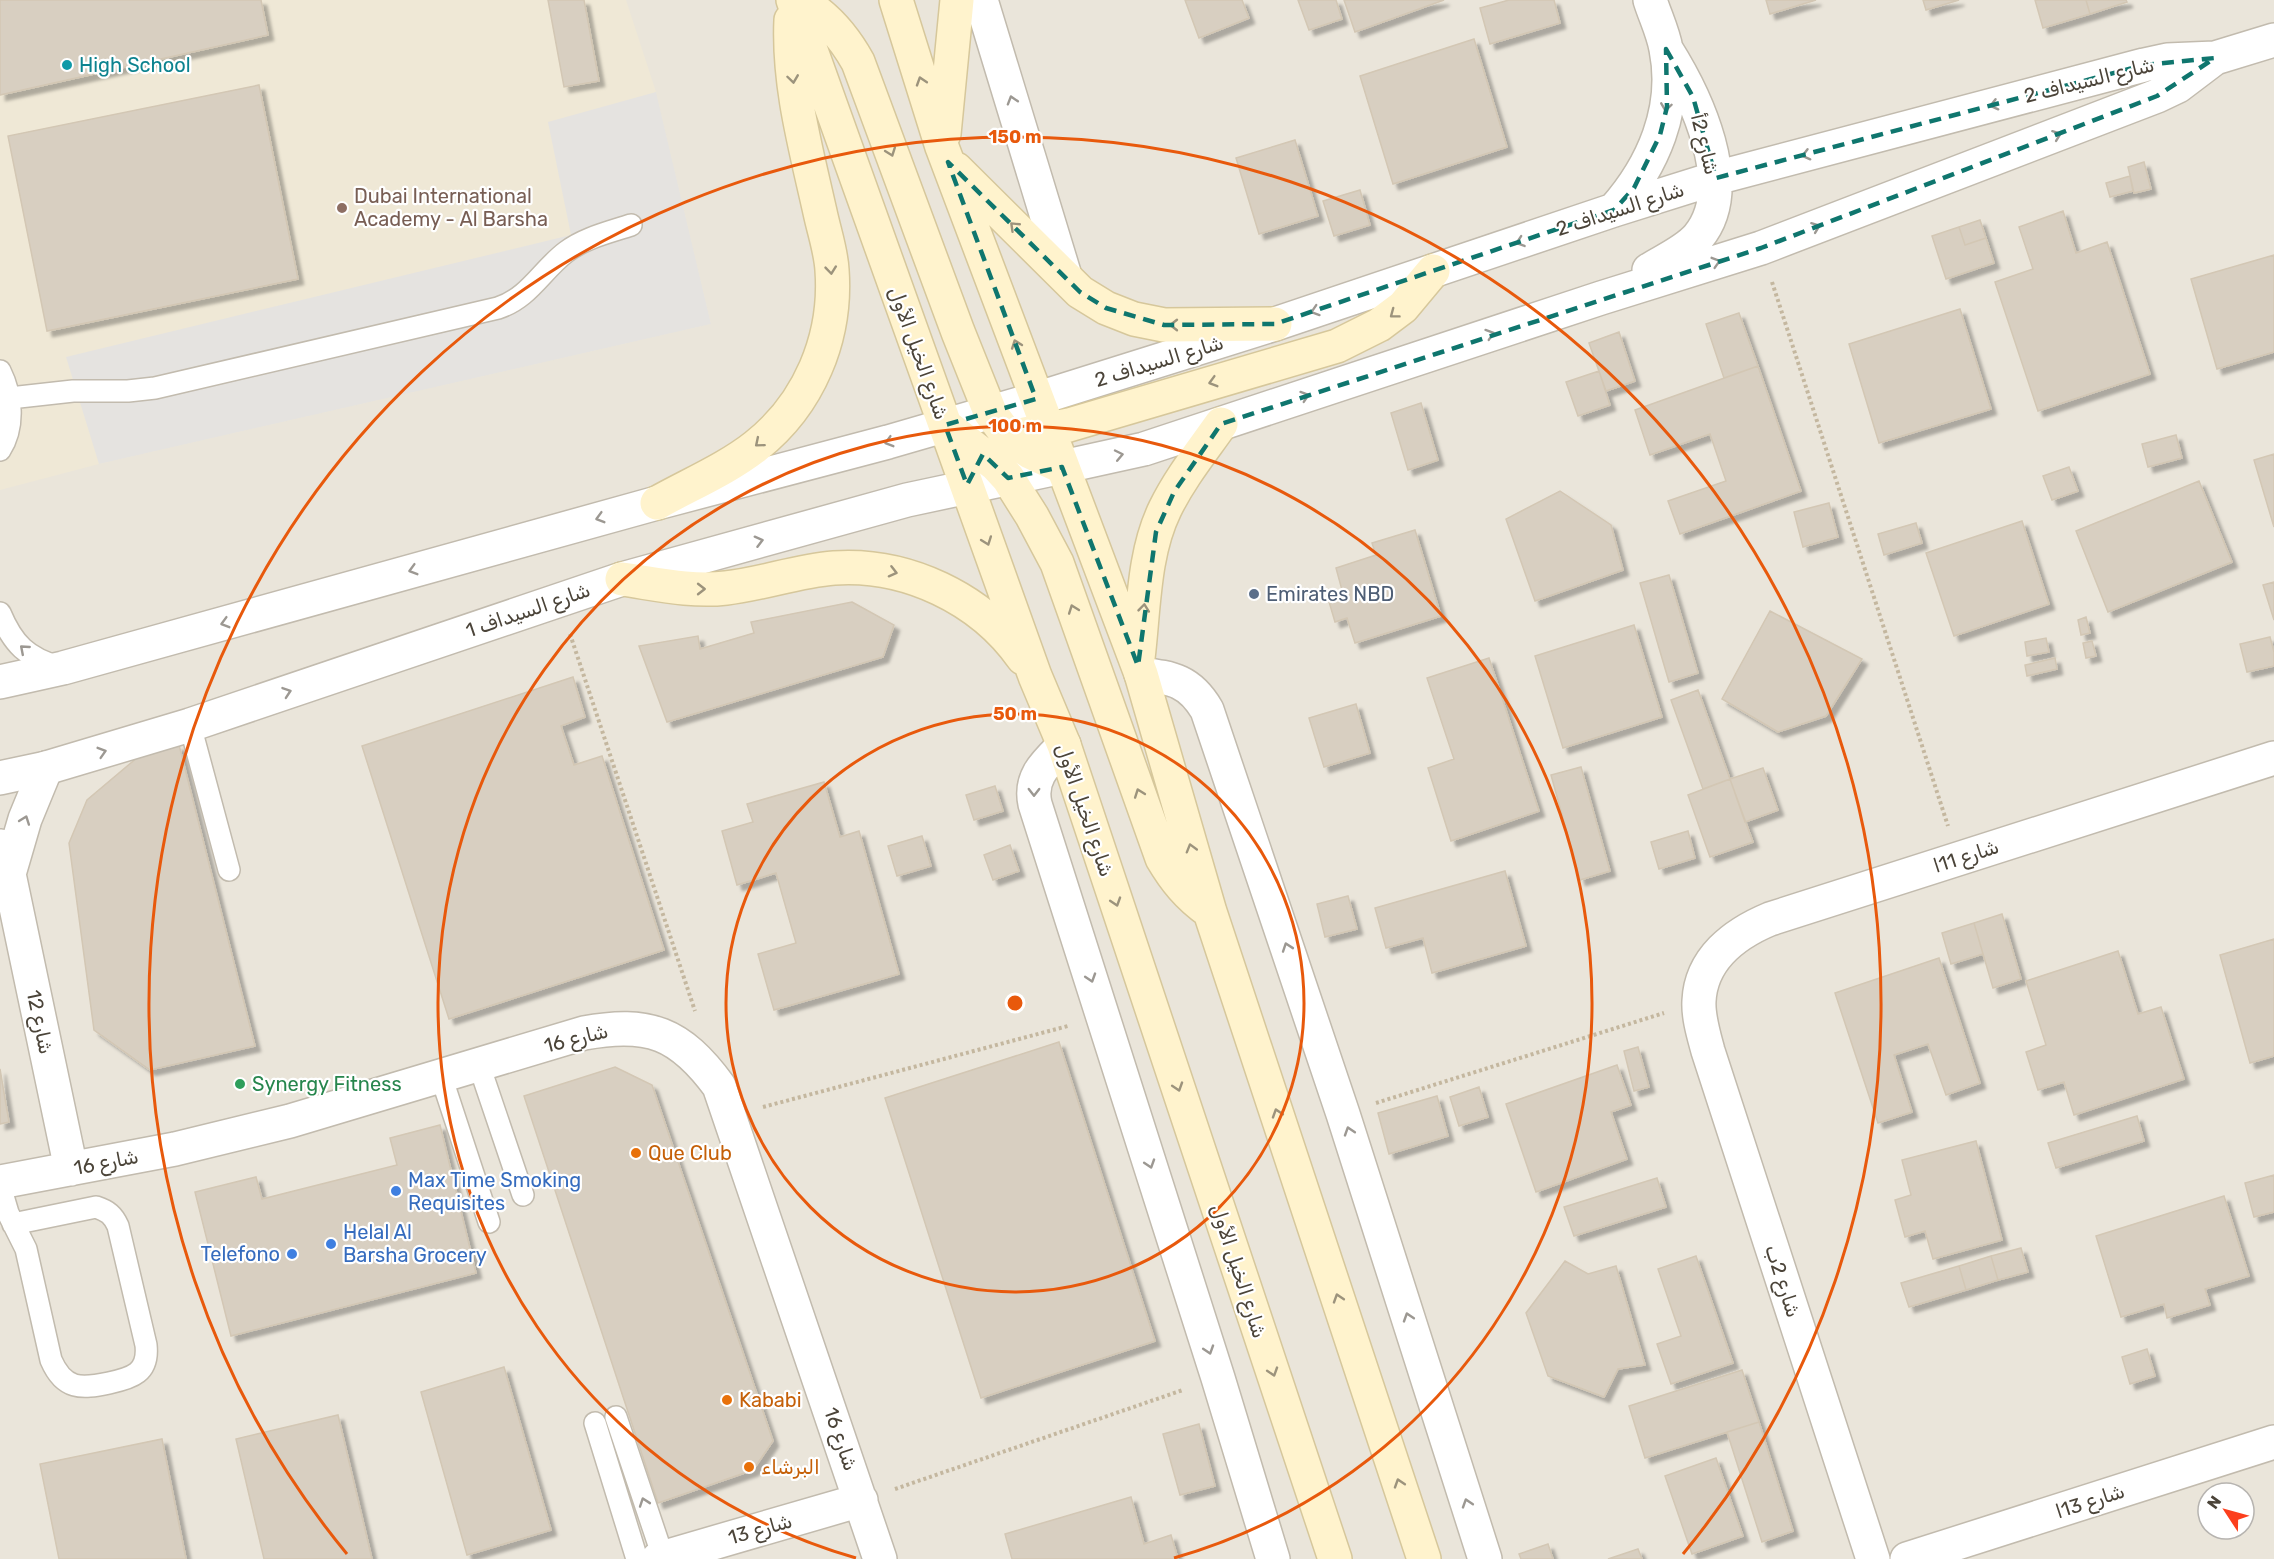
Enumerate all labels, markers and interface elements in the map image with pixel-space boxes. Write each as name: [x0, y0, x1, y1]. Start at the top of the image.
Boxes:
street label: شارع السيداف 2: [2021, 52, 2157, 110]
place label: High School: [79, 53, 191, 77]
marker: High School: [60, 58, 74, 72]
one-way arrow: [787, 75, 799, 84]
one-way arrow: [916, 76, 929, 87]
one-way arrow: [1007, 95, 1019, 106]
one-way arrow: [1989, 97, 1999, 110]
one-way arrow: [1661, 102, 1673, 112]
street label: شارع 2أ: [1684, 111, 1724, 178]
text: 150 m: [988, 126, 1042, 148]
one-way arrow: [2051, 129, 2062, 142]
one-way arrow: [884, 146, 897, 157]
one-way arrow: [1801, 147, 1811, 160]
street label: شارع السيداف 2: [1553, 177, 1688, 243]
place label: Dubai International Academy - Al Barsha: [354, 184, 548, 231]
marker: Dubai International Academy - Al Barsha: [335, 201, 349, 215]
one-way arrow: [1010, 222, 1020, 233]
one-way arrow: [1810, 222, 1821, 234]
one-way arrow: [1515, 234, 1526, 247]
one-way arrow: [1710, 257, 1721, 269]
one-way arrow: [824, 266, 837, 275]
street label: شارع الخيل الأول: [882, 283, 954, 423]
one-way arrow: [1310, 303, 1321, 316]
one-way arrow: [1390, 307, 1401, 318]
one-way arrow: [1170, 319, 1179, 331]
one-way arrow: [1484, 329, 1495, 342]
street label: شارع السيداف 2: [1092, 330, 1227, 394]
one-way arrow: [1010, 339, 1023, 349]
one-way arrow: [1208, 375, 1219, 387]
one-way arrow: [1299, 391, 1310, 403]
text: 100 m: [988, 415, 1042, 437]
one-way arrow: [755, 435, 766, 446]
one-way arrow: [884, 435, 895, 447]
one-way arrow: [1114, 449, 1124, 462]
one-way arrow: [596, 511, 606, 523]
one-way arrow: [754, 535, 764, 548]
one-way arrow: [979, 535, 992, 545]
one-way arrow: [408, 563, 418, 576]
one-way arrow: [888, 565, 898, 578]
street label: شارع السيداف 1: [463, 577, 594, 644]
place label: Emirates NBD: [1266, 582, 1394, 606]
one-way arrow: [696, 583, 705, 595]
marker: Emirates NBD: [1247, 587, 1261, 601]
one-way arrow: [1137, 603, 1150, 613]
one-way arrow: [1068, 604, 1081, 615]
one-way arrow: [220, 616, 231, 628]
one-way arrow: [20, 645, 31, 656]
one-way arrow: [281, 687, 292, 699]
text: 50 m: [993, 703, 1037, 725]
street label: شارع الخيل الأول: [1049, 740, 1119, 881]
one-way arrow: [96, 747, 107, 759]
one-way arrow: [1028, 788, 1040, 797]
one-way arrow: [1133, 788, 1146, 799]
one-way arrow: [17, 816, 30, 826]
street label: شارع 11ا: [1930, 834, 2003, 880]
one-way arrow: [1186, 843, 1198, 853]
one-way arrow: [1109, 896, 1122, 907]
one-way arrow: [1282, 942, 1294, 953]
one-way arrow: [1083, 972, 1096, 983]
street label: شارع 12: [20, 988, 59, 1057]
centre of rings: [1005, 993, 1025, 1013]
street label: شارع 16: [541, 1018, 611, 1059]
place label: Synergy Fitness: [252, 1072, 402, 1096]
marker: Synergy Fitness: [233, 1077, 247, 1091]
one-way arrow: [1171, 1081, 1183, 1092]
one-way arrow: [1271, 1108, 1284, 1119]
one-way arrow: [1344, 1126, 1356, 1137]
place label: Que Club: [648, 1141, 732, 1165]
street label: شارع 16: [72, 1144, 141, 1182]
marker: Que Club: [629, 1146, 643, 1160]
one-way arrow: [1142, 1158, 1155, 1169]
place label: Max Time Smoking Requisites: [408, 1168, 581, 1215]
marker: Max Time Smoking Requisites: [389, 1184, 403, 1198]
street label: شارع الخيل الأول: [1204, 1201, 1272, 1342]
place label: Helal Al Barsha Grocery: [343, 1220, 487, 1267]
marker: Helal Al Barsha Grocery: [324, 1237, 338, 1251]
place label: Telefono: [201, 1242, 280, 1266]
street label: شارع 2ب: [1758, 1242, 1806, 1321]
marker: Telefono: [285, 1247, 299, 1261]
one-way arrow: [1333, 1293, 1345, 1304]
one-way arrow: [1403, 1312, 1415, 1323]
one-way arrow: [1201, 1344, 1214, 1355]
one-way arrow: [1265, 1366, 1278, 1377]
place label: Kababi: [739, 1388, 802, 1412]
marker: Kababi: [720, 1393, 734, 1407]
street label: شارع 16: [817, 1404, 863, 1474]
place label: البرشاء: [761, 1455, 820, 1479]
marker: البرشاء: [742, 1460, 756, 1474]
one-way arrow: [1394, 1478, 1407, 1489]
street label: شارع 13ا: [2052, 1479, 2128, 1525]
north arrow: [2196, 1481, 2256, 1541]
text: N: [2203, 1492, 2225, 1513]
one-way arrow: [639, 1497, 652, 1508]
one-way arrow: [1462, 1498, 1474, 1509]
street label: شارع 13: [725, 1508, 795, 1551]

